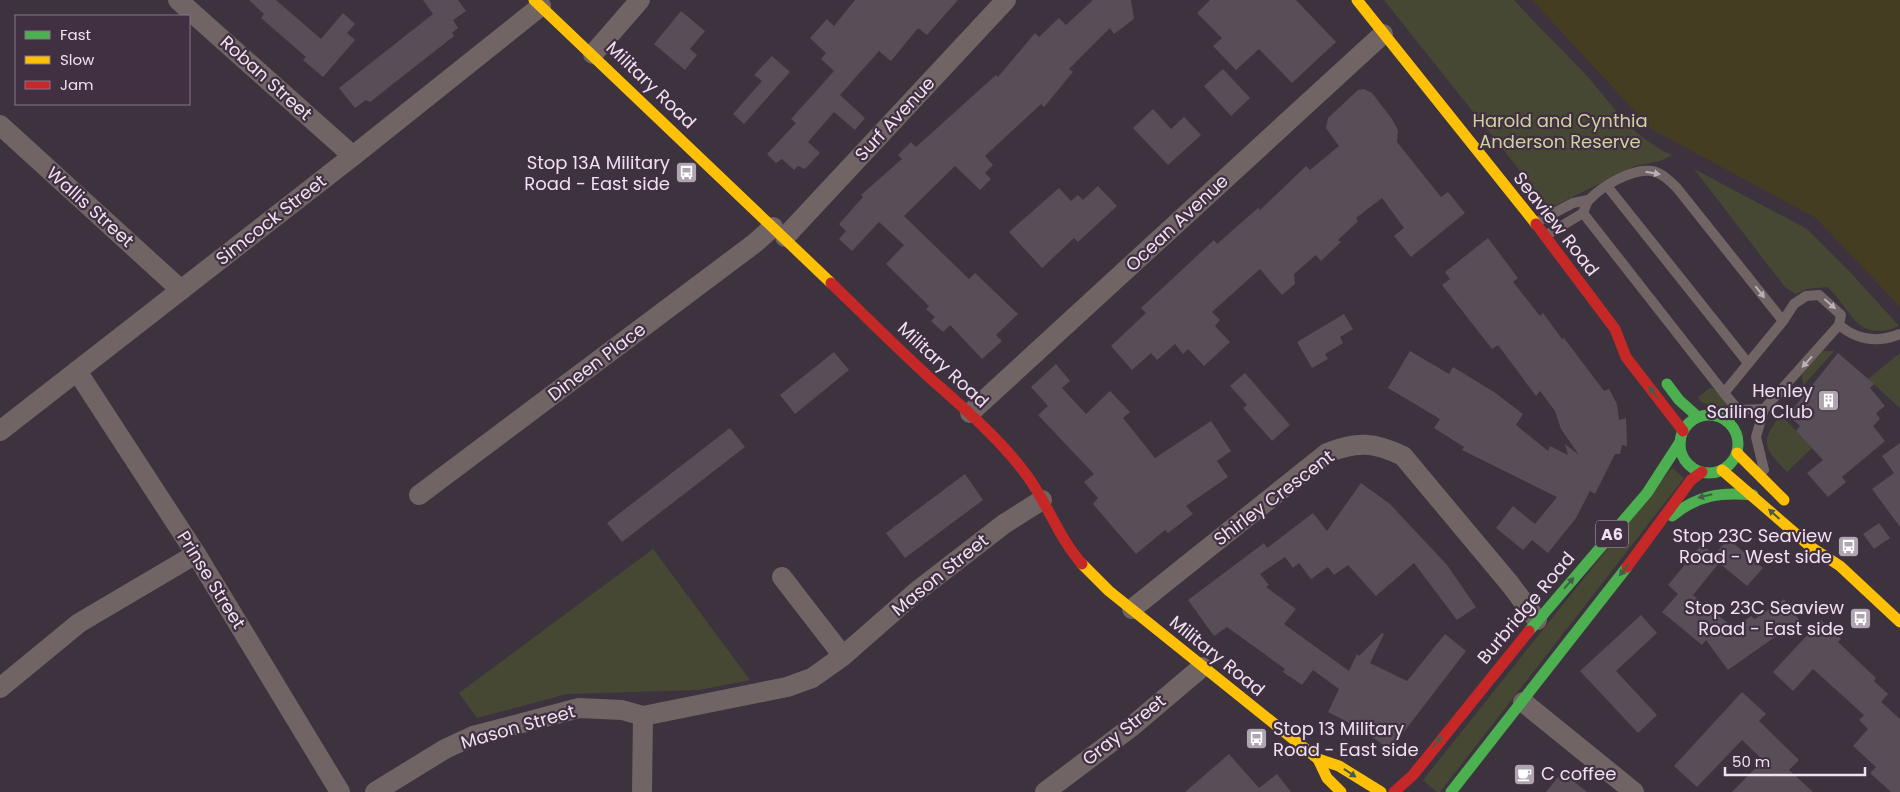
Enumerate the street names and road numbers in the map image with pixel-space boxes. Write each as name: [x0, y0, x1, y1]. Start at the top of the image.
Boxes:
street label: Roban Street: [215, 30, 318, 126]
street label: Military Road: [601, 35, 702, 134]
street label: Surf Avenue: [849, 71, 940, 166]
street label: Wallis Street: [41, 161, 140, 253]
street label: Seaview Road: [1508, 166, 1605, 281]
street label: Ocean Avenue: [1120, 168, 1234, 277]
street label: Simcock Street: [210, 169, 331, 271]
street label: Military Road: [892, 316, 994, 413]
street label: Dineen Place: [543, 317, 651, 407]
street label: Shirley Crescent: [1208, 444, 1339, 551]
road number: A6: [1596, 520, 1628, 548]
street label: Prinse Street: [171, 526, 251, 633]
street label: Mason Street: [886, 528, 993, 621]
street label: Burbridge Road: [1471, 546, 1580, 669]
street label: Military Road: [1164, 609, 1270, 702]
street label: Gray Street: [1077, 688, 1171, 771]
street label: Mason Street: [458, 698, 578, 755]

